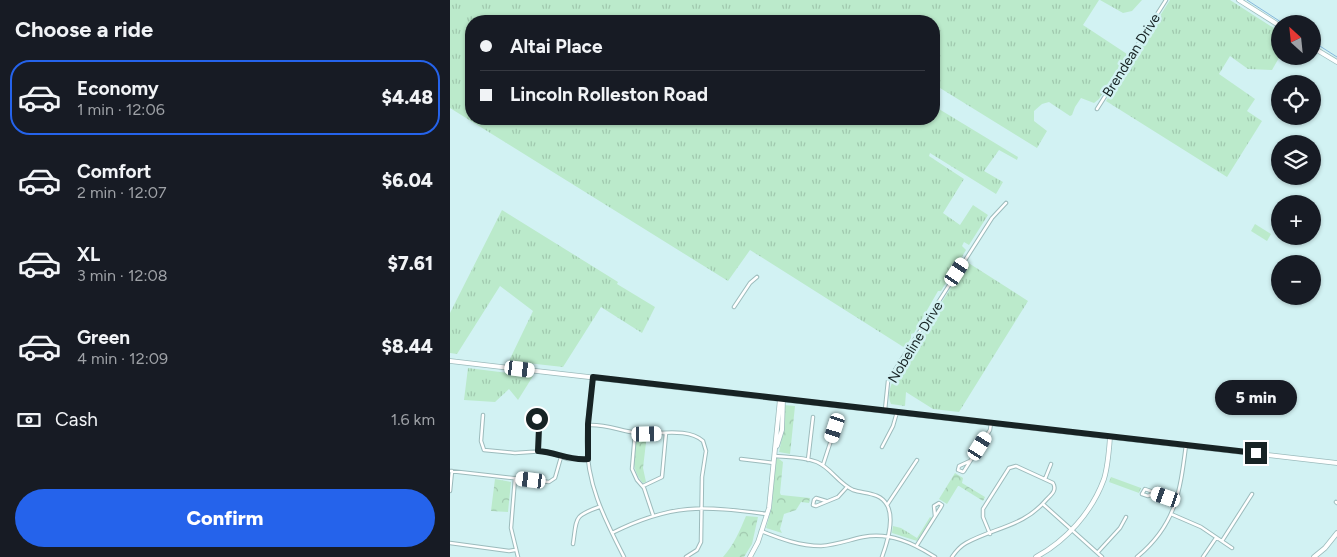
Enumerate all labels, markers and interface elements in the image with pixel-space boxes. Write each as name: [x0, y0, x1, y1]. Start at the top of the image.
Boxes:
street label: Brendean Drive: [1099, 10, 1164, 100]
north arrow: [1271, 15, 1321, 65]
map controls: [1271, 15, 1321, 305]
text: Choose a ride: [15, 16, 153, 43]
text: Altai Place: [510, 35, 603, 58]
icon: car: [17, 75, 62, 120]
button: locate: [1271, 75, 1321, 125]
text: Economy: [77, 77, 159, 100]
text: Lincoln Rolleston Road: [510, 83, 708, 106]
text: $4.48: [382, 86, 433, 109]
text: 1 min · 12:06: [77, 100, 165, 119]
button: layers: [1271, 135, 1321, 185]
icon: car: [17, 158, 62, 203]
text: Comfort: [77, 160, 152, 183]
text: $6.04: [382, 169, 433, 192]
text: 2 min · 12:07: [77, 183, 167, 202]
button: +: [1271, 195, 1321, 245]
icon: car: [17, 241, 62, 286]
text: XL: [77, 243, 100, 266]
text: $7.61: [388, 252, 433, 275]
car: [942, 255, 971, 289]
button: −: [1271, 255, 1321, 305]
text: 3 min · 12:08: [77, 266, 168, 285]
street label: Nobeline Drive: [884, 298, 947, 386]
icon: car: [17, 324, 62, 369]
text: Green: [77, 326, 130, 349]
text: $8.44: [382, 335, 433, 358]
text: 4 min · 12:09: [77, 349, 168, 368]
car: [504, 360, 535, 378]
callout: 5 min: [1215, 380, 1297, 416]
text: 5 min: [1236, 388, 1276, 407]
icon: cash: [15, 406, 43, 434]
text: Cash: [55, 408, 98, 431]
route start: [526, 408, 548, 430]
text: 1.6 km: [391, 410, 435, 429]
car: [823, 411, 846, 445]
car: [631, 426, 662, 442]
car: [965, 429, 994, 463]
route end: [1245, 442, 1267, 464]
car: [515, 471, 546, 489]
car: [1149, 485, 1182, 509]
button: Confirm: [15, 489, 435, 547]

